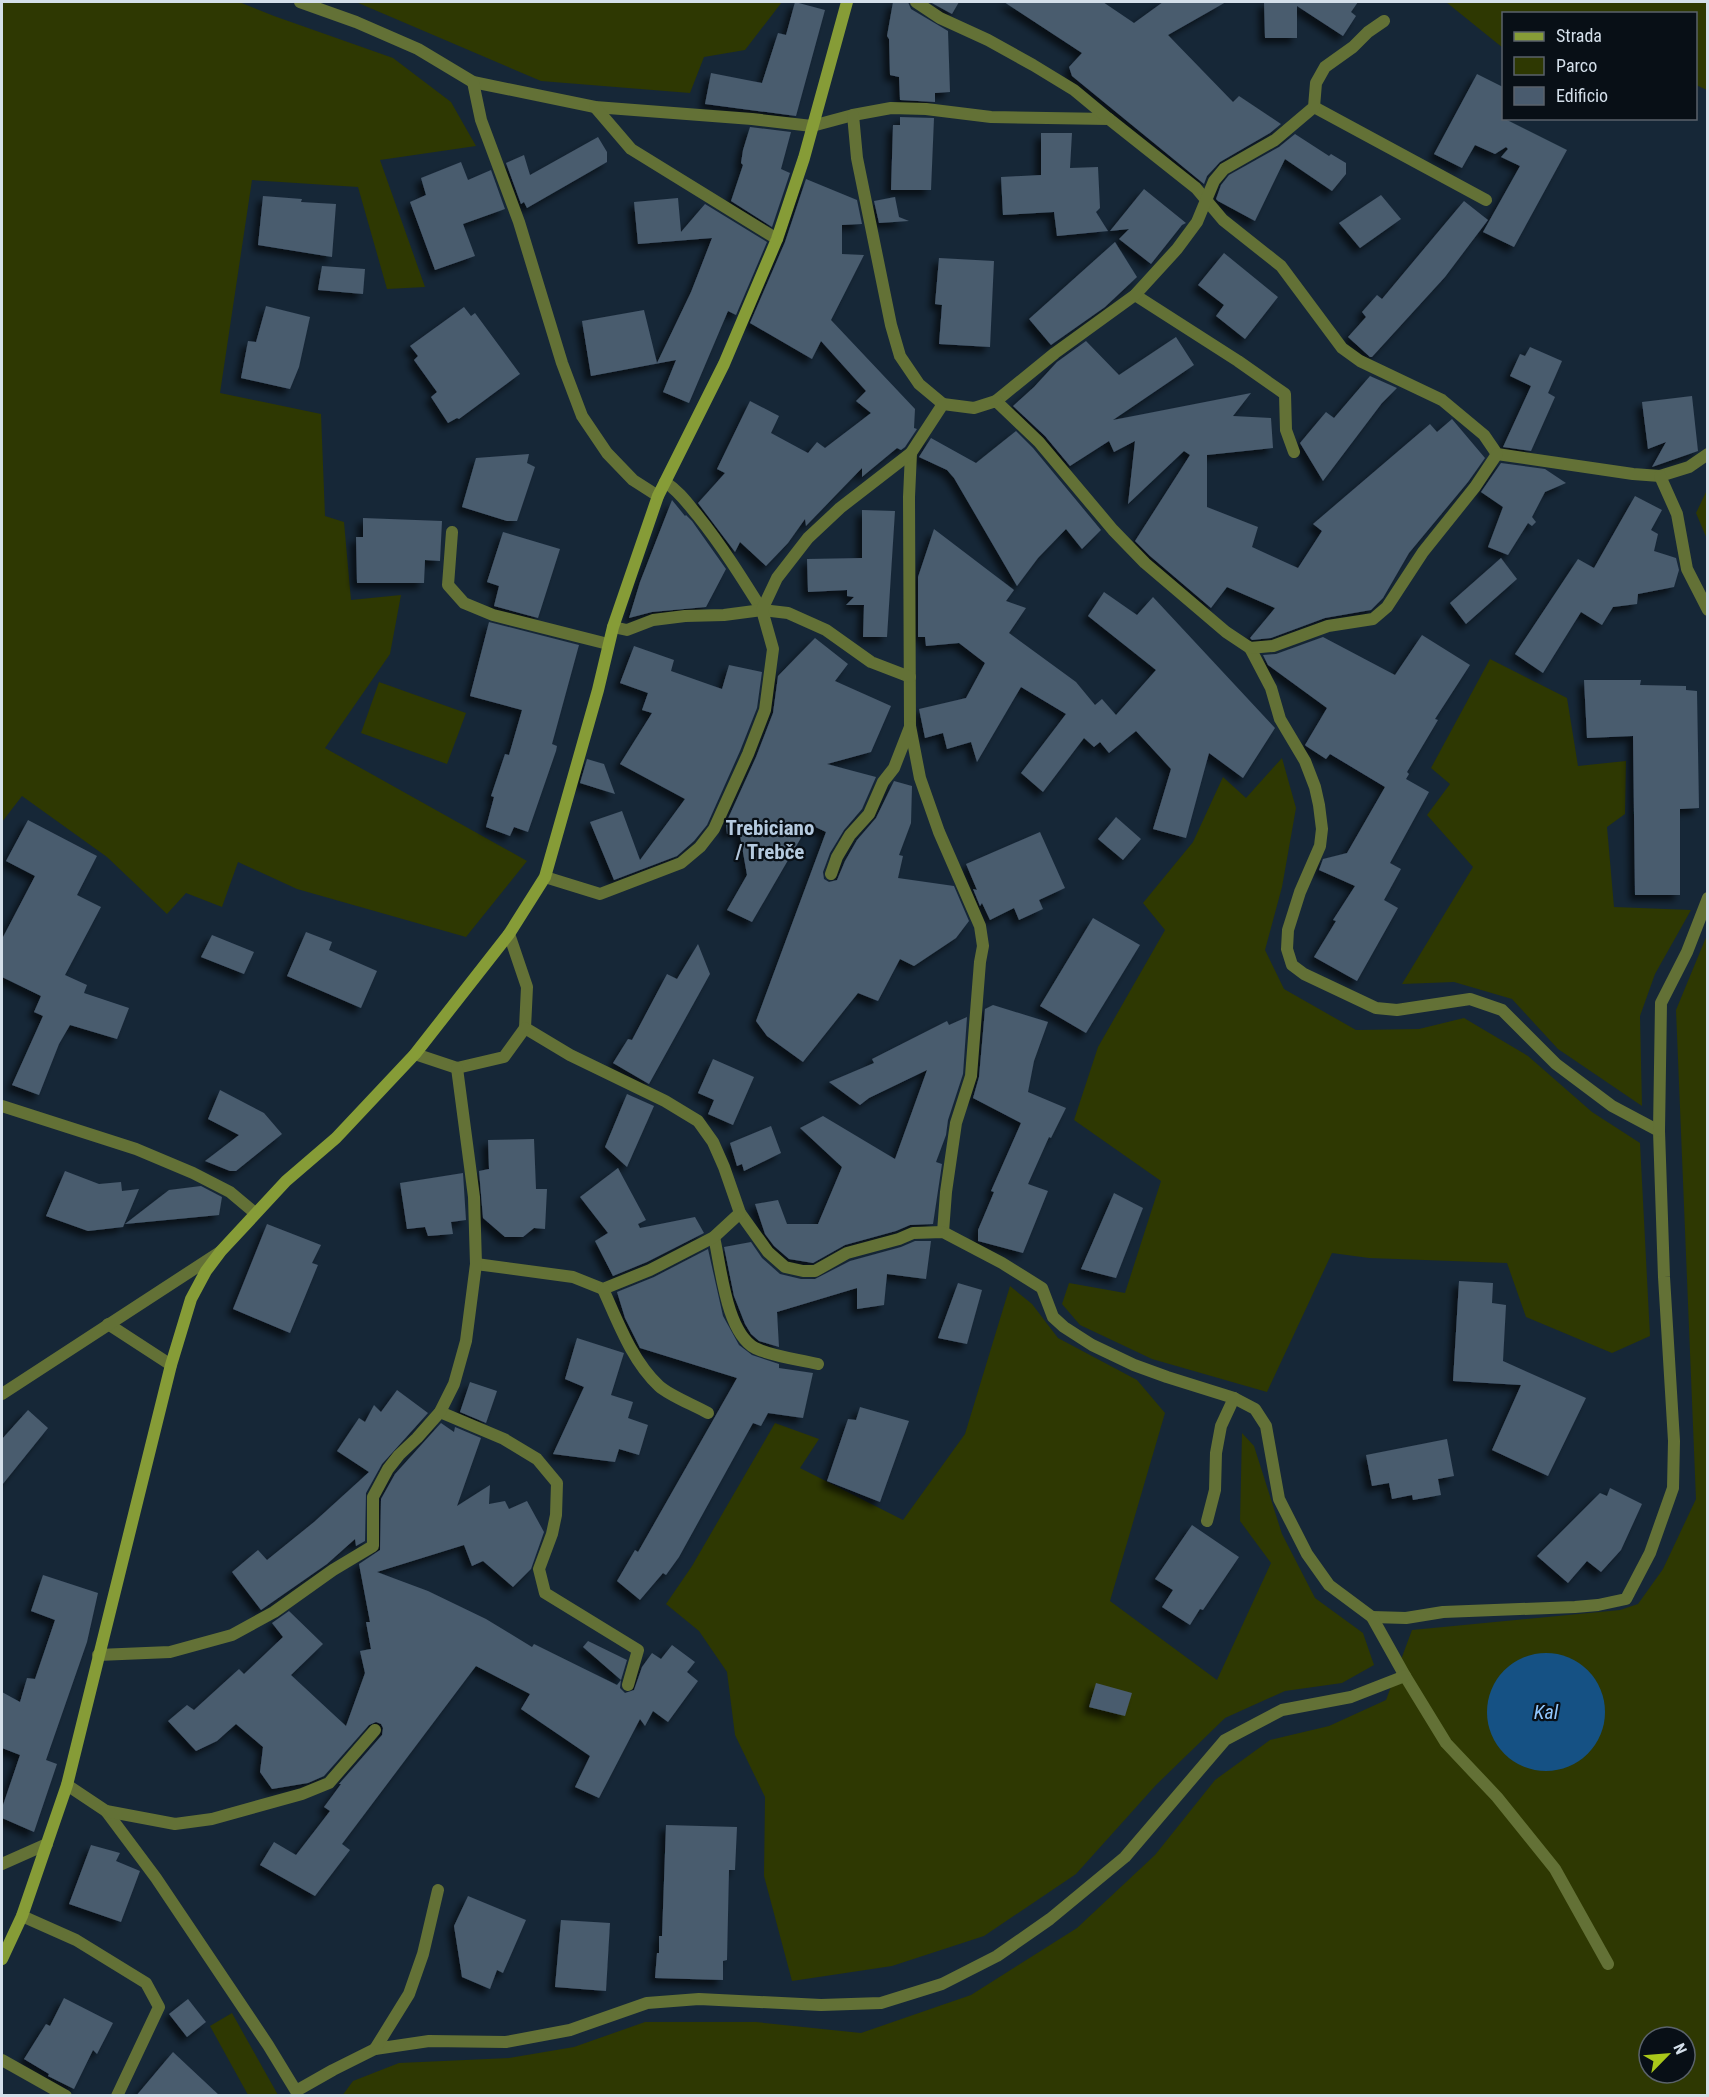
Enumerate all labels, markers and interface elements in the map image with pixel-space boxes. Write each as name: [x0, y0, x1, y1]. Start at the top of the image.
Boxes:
legend: [1502, 12, 1697, 120]
text: Strada: [1556, 25, 1602, 46]
text: Parco: [1556, 55, 1597, 76]
text: Edificio: [1556, 85, 1608, 106]
district label: Trebiciano / Trebče: [726, 816, 814, 864]
water label: Kal: [1534, 1700, 1559, 1724]
north arrow: [1637, 2025, 1697, 2085]
text: N: [1669, 2040, 1691, 2057]

